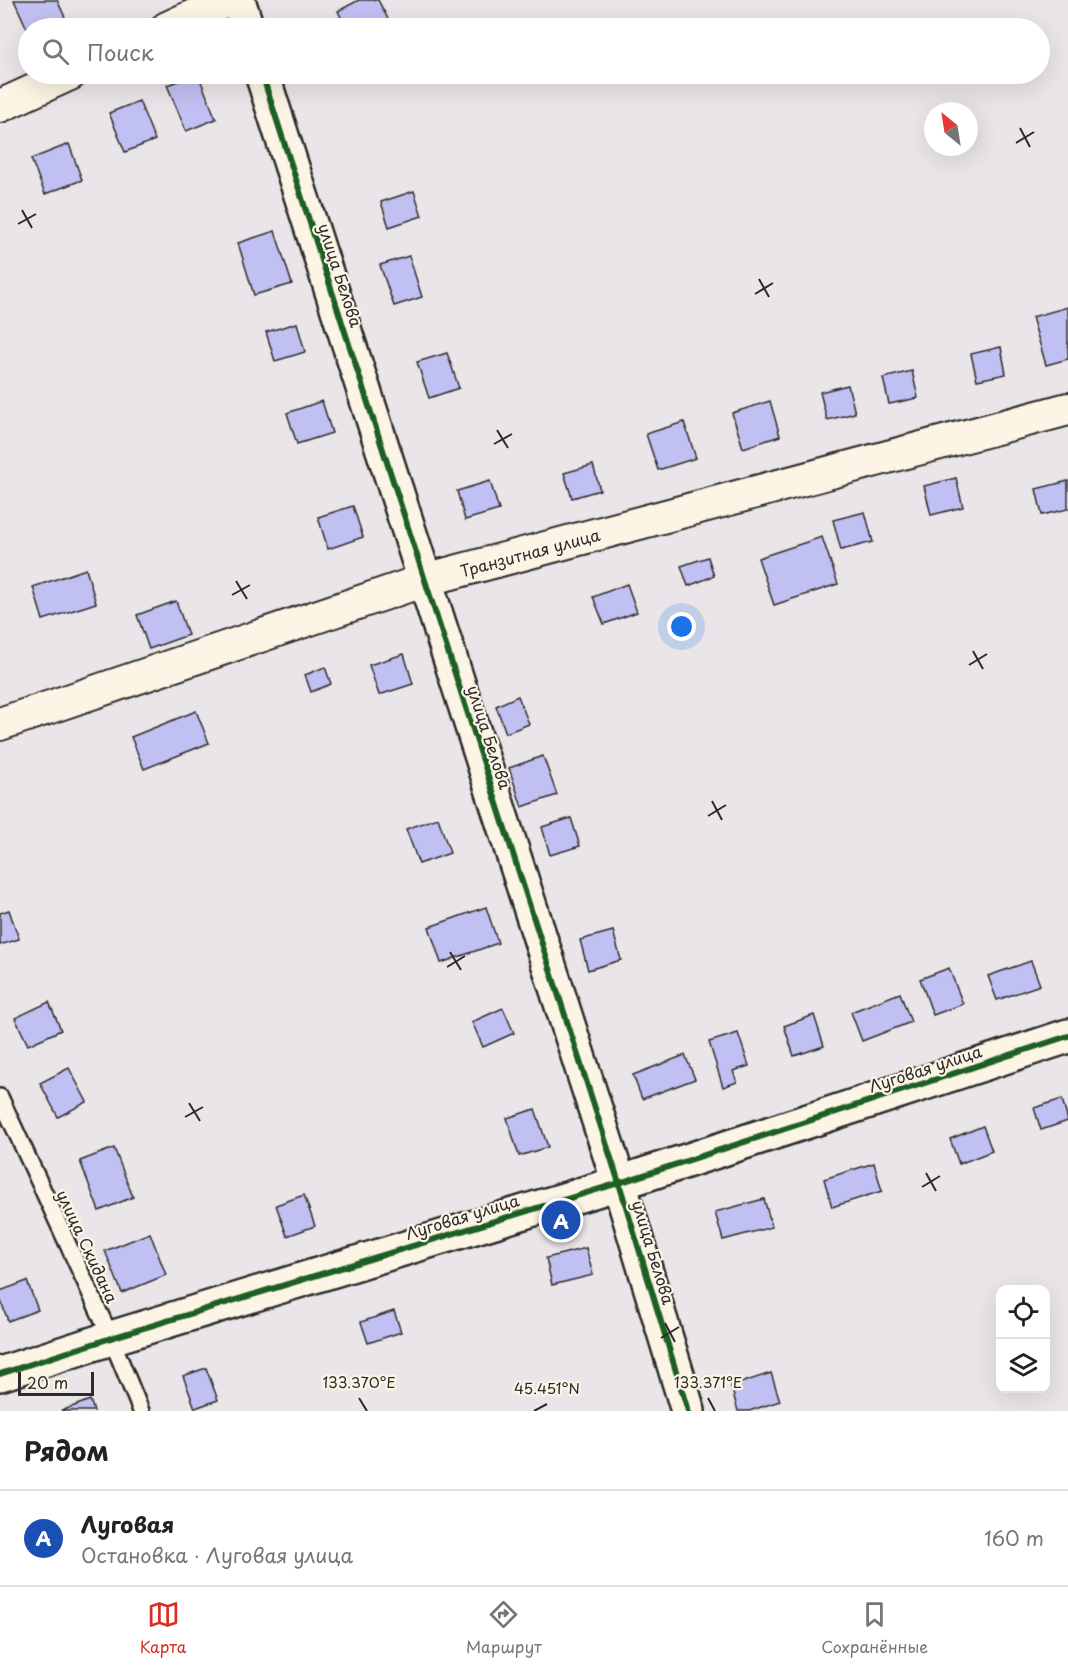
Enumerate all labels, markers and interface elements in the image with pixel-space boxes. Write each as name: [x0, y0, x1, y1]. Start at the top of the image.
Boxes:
search box: [18, 18, 1050, 84]
icon: search: [39, 35, 72, 68]
text: Поиск: [87, 35, 154, 68]
north arrow: [924, 102, 978, 156]
street label: улица Белова: [313, 220, 369, 330]
street label: Транзитная улица: [457, 522, 603, 582]
your location: [667, 612, 696, 641]
street label: улица Белова: [462, 682, 518, 792]
street label: Луговая улица: [865, 1038, 985, 1098]
street label: улица Скидана: [51, 1185, 125, 1307]
street label: Луговая улица: [402, 1187, 522, 1245]
street label: улица Белова: [627, 1197, 681, 1307]
pin: A: [542, 1198, 580, 1242]
map controls: [996, 1285, 1050, 1393]
button: locate: [996, 1285, 1050, 1339]
button: layers: [996, 1339, 1050, 1393]
scale bar: [18, 1369, 94, 1396]
text: 20 m: [27, 1370, 68, 1394]
text: 133.370°E: [322, 1370, 396, 1393]
text: 133.371°E: [674, 1370, 742, 1393]
text: 45.451°N: [514, 1376, 580, 1399]
text: Рядом: [24, 1431, 109, 1470]
text: Луговая: [81, 1507, 174, 1540]
text: A: [36, 1523, 51, 1553]
text: 160 m: [984, 1523, 1044, 1553]
text: Остановка · Луговая улица: [81, 1540, 353, 1570]
tab: Карта: [140, 1598, 187, 1658]
tab: Маршрут: [466, 1598, 542, 1658]
tab: Сохранённые: [821, 1598, 928, 1658]

